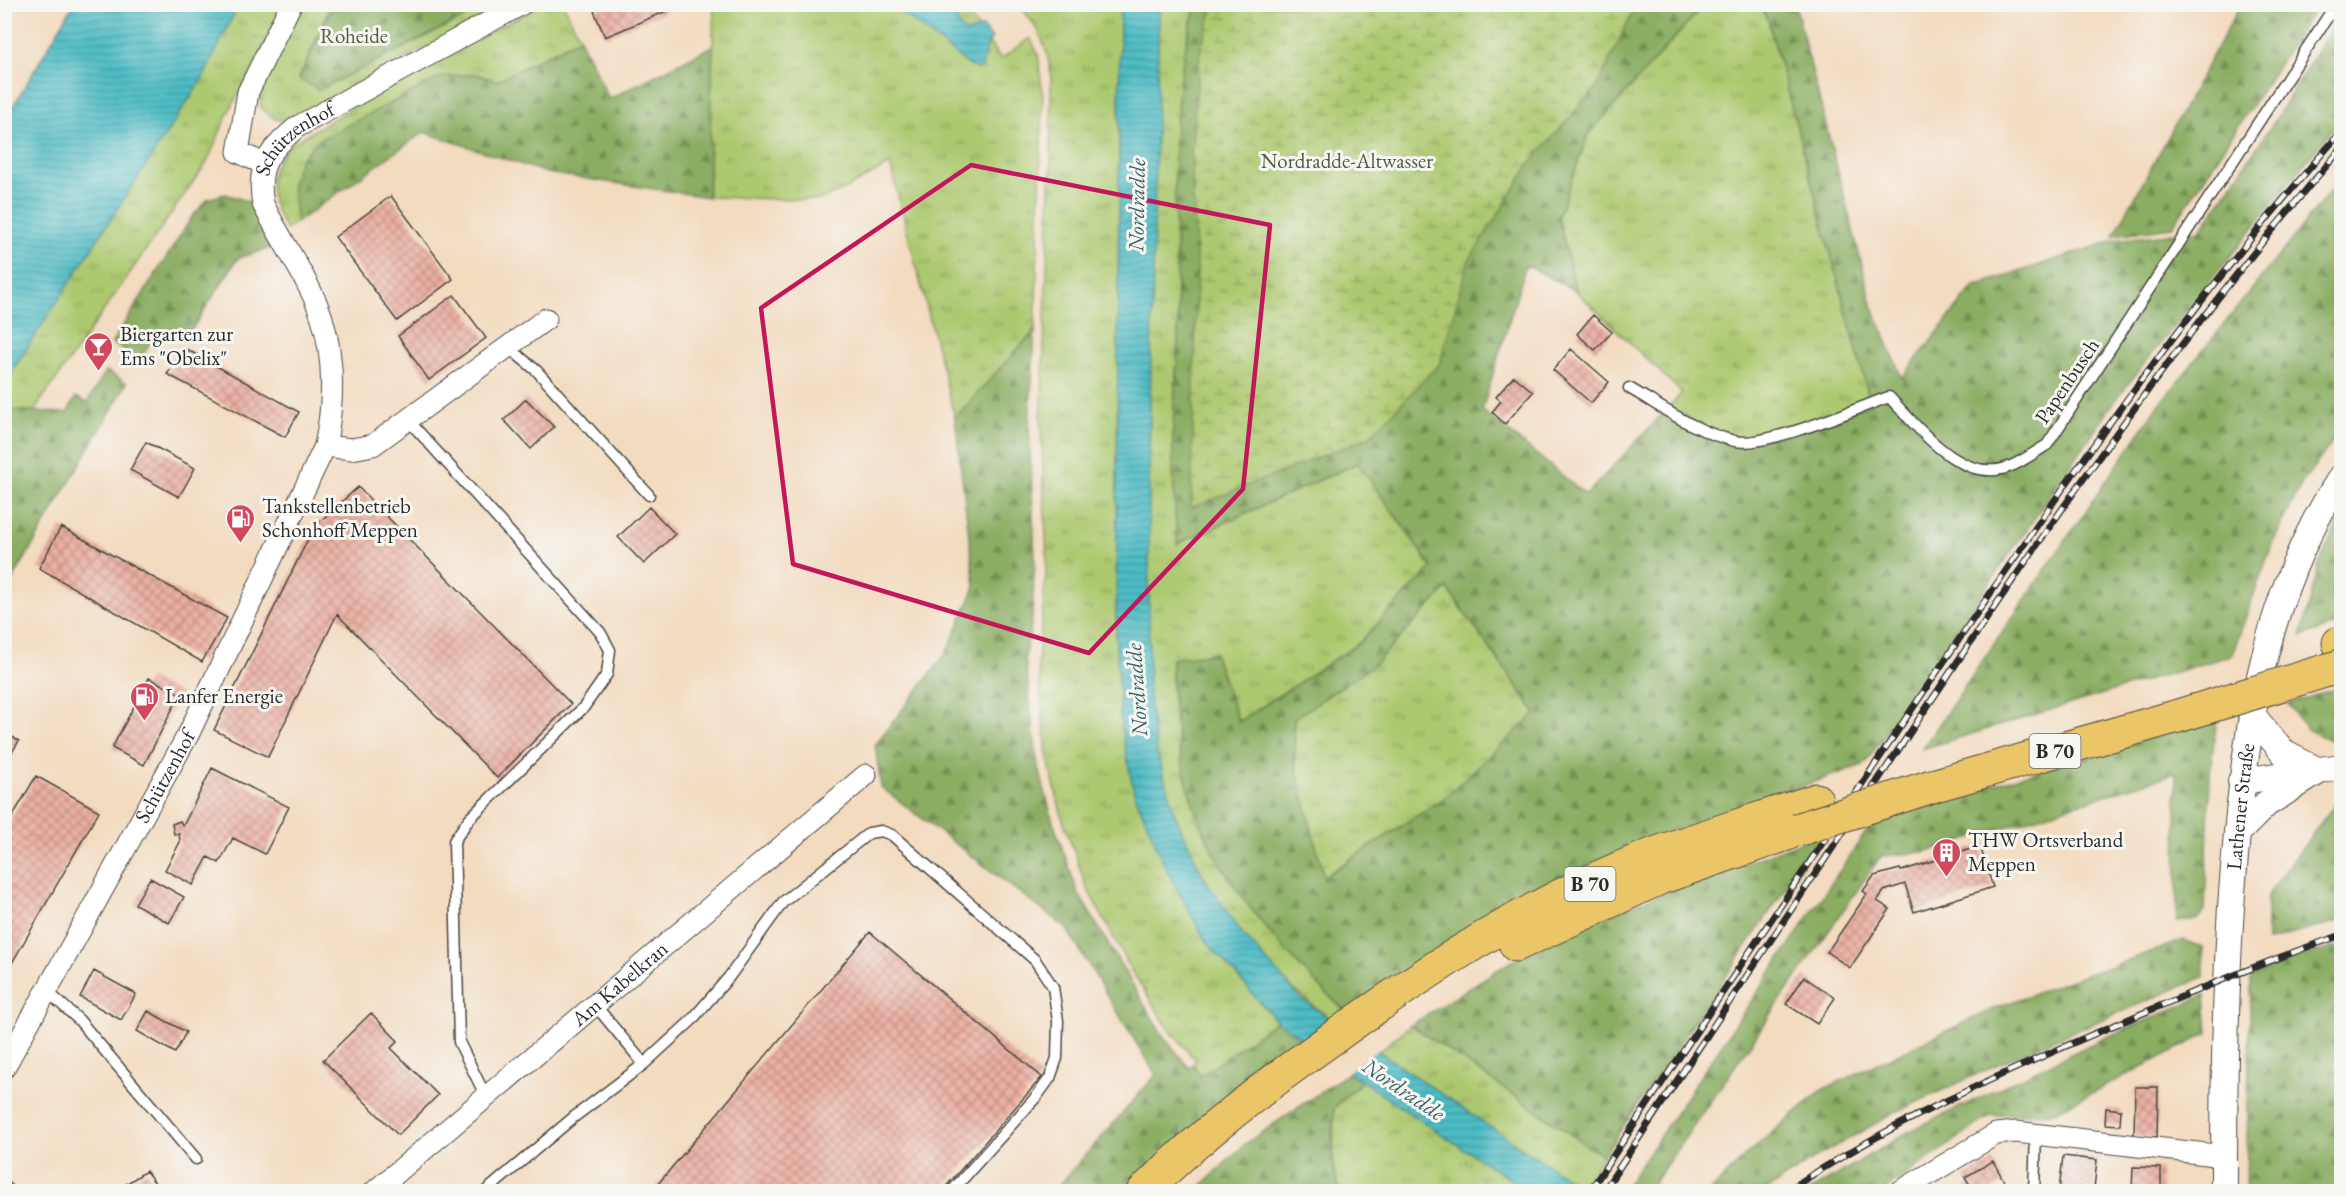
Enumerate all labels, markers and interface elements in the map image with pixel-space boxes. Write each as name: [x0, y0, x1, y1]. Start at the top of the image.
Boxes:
park label: Roheide: [320, 22, 388, 49]
street label: Schützenhof: [248, 94, 341, 179]
park label: Nordradde-Altwasser: [1261, 147, 1433, 174]
water label: Nordradde: [1121, 158, 1152, 253]
place label: Biergarten zur Ems "Obelix": [120, 320, 233, 371]
bar icon: Biergarten zur Ems "Obelix": [83, 330, 115, 372]
street label: Papenbusch: [2028, 333, 2105, 429]
place label: Tankstellenbetrieb Schonhoff Meppen: [262, 492, 418, 543]
fuel station icon: Tankstellenbetrieb Schonhoff Meppen: [225, 502, 257, 544]
water label: Nordradde: [1119, 642, 1154, 739]
fuel station icon: Lanfer Energie: [128, 680, 160, 722]
place label: Lanfer Energie: [165, 682, 283, 709]
street label: Schützenhof: [128, 723, 202, 827]
road number: B 70: [2030, 734, 2080, 768]
street label: Lathener Straße: [2220, 741, 2260, 871]
place label: THW Ortsverband Meppen: [1968, 826, 2124, 877]
building icon: THW Ortsverband Meppen: [1931, 836, 1963, 878]
road number: B 70: [1564, 867, 1616, 901]
street label: Am Kabelkran: [565, 935, 673, 1033]
water label: Nordradde: [1356, 1051, 1451, 1128]

